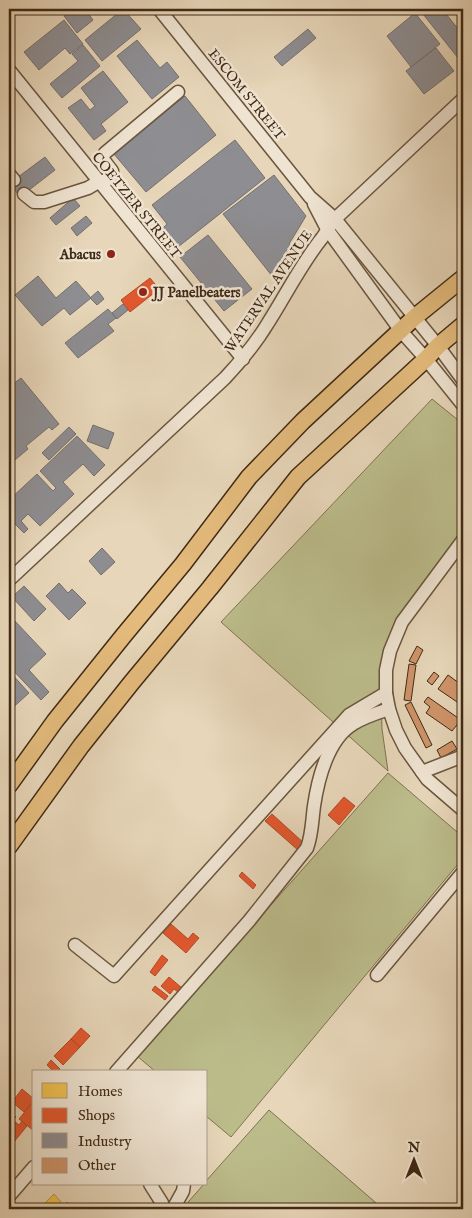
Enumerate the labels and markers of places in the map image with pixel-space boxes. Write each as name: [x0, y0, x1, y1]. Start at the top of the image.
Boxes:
place label: Abacus: [59, 246, 101, 264]
marker: Abacus: [105, 248, 117, 260]
place label: JJ Panelbeaters: [151, 284, 241, 302]
marker: JJ Panelbeaters: [137, 286, 149, 298]

